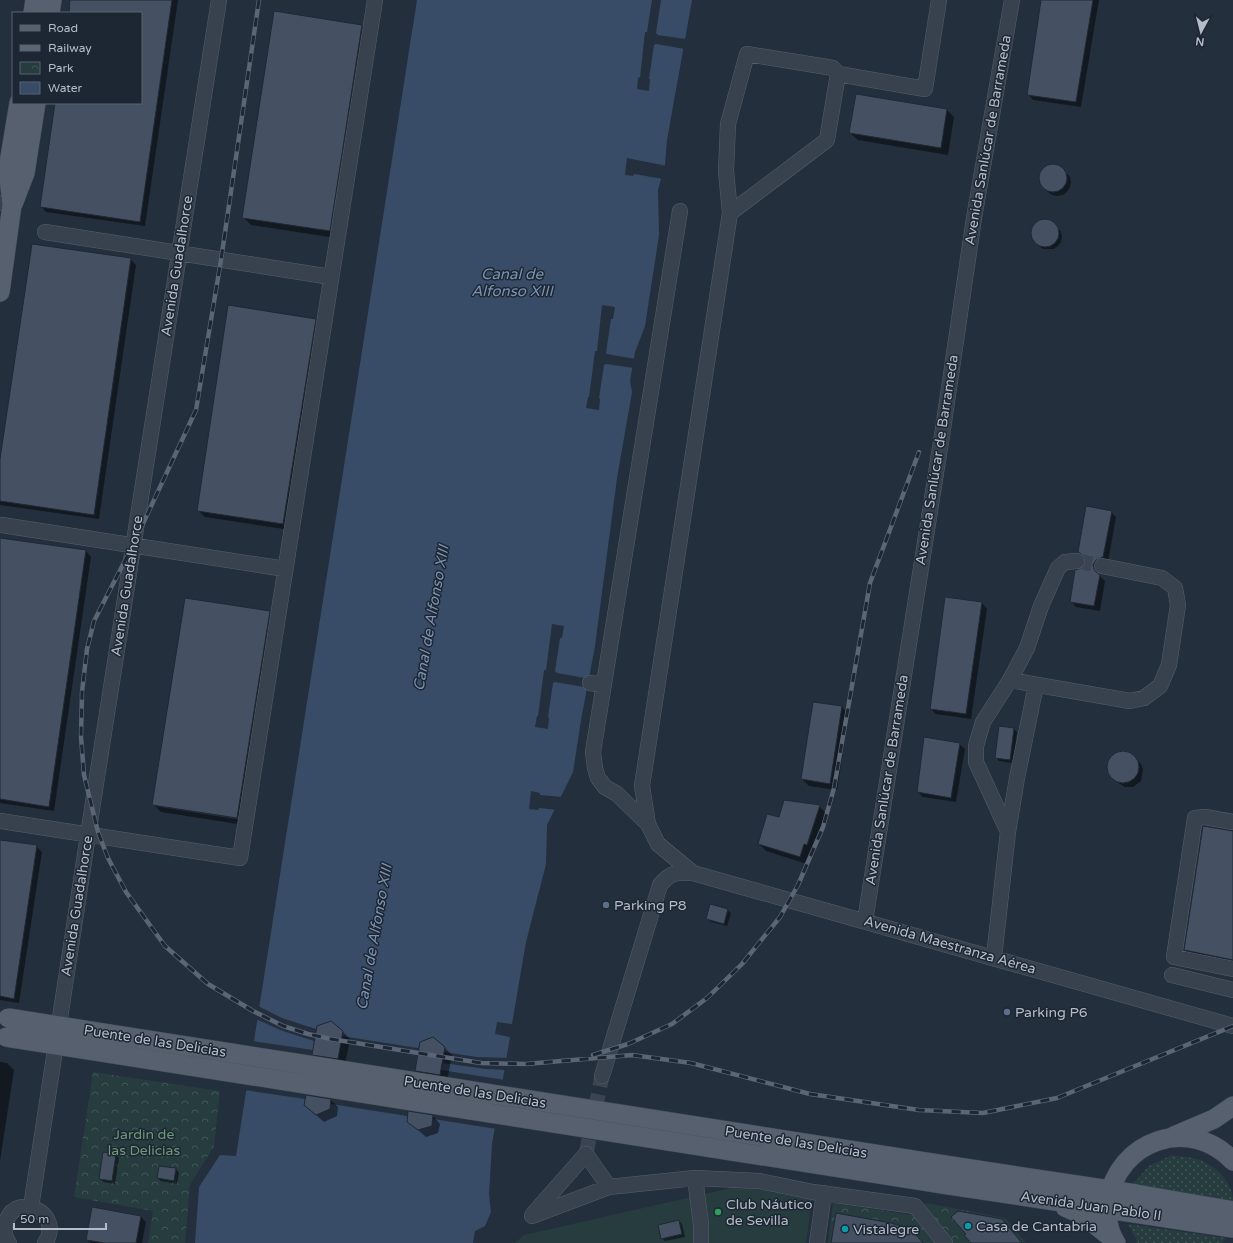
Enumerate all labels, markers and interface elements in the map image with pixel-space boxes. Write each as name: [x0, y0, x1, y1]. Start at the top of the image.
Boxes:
legend: [12, 12, 142, 104]
north arrow: [1181, 12, 1221, 52]
text: Road: [48, 21, 78, 35]
street label: Avenida Sanlúcar de Barrameda: [961, 34, 1015, 246]
text: N: [1195, 34, 1205, 48]
text: Railway: [48, 41, 92, 55]
text: Park: [48, 61, 74, 75]
text: Water: [48, 81, 83, 95]
street label: Avenida Guadalhorce: [157, 194, 197, 338]
water label: Canal de Alfonso XIII: [471, 265, 554, 300]
street label: Avenida Sanlúcar de Barrameda: [912, 354, 962, 566]
street label: Avenida Guadalhorce: [107, 514, 147, 658]
water label: Canal de Alfonso XIII: [409, 542, 453, 692]
street label: Avenida Sanlúcar de Barrameda: [862, 674, 912, 886]
street label: Avenida Guadalhorce: [57, 834, 97, 978]
water label: Canal de Alfonso XIII: [352, 861, 396, 1011]
place label: Parking P8: [614, 897, 687, 914]
marker: Parking P8: [601, 900, 611, 910]
street label: Avenida Maestranza Aérea: [862, 912, 1038, 978]
place label: Parking P6: [1015, 1004, 1088, 1021]
marker: Parking P6: [1002, 1007, 1012, 1017]
street label: Puente de las Delicias: [83, 1021, 228, 1061]
street label: Puente de las Delicias: [403, 1072, 548, 1112]
street label: Puente de las Delicias: [724, 1122, 869, 1162]
park label: Jardin de las Delicias: [108, 1126, 180, 1159]
street label: Avenida Juan Pablo II: [1020, 1188, 1162, 1224]
place label: Club Náutico de Sevilla: [726, 1196, 813, 1229]
scale bar: [14, 1205, 106, 1231]
marker: Club Náutico de Sevilla: [713, 1207, 723, 1217]
text: 50 m: [20, 1212, 49, 1226]
place label: Casa de Cantabria: [976, 1218, 1097, 1235]
place label: Vistalegre: [853, 1221, 919, 1238]
marker: Casa de Cantabria: [963, 1221, 973, 1231]
marker: Vistalegre: [840, 1224, 850, 1234]

